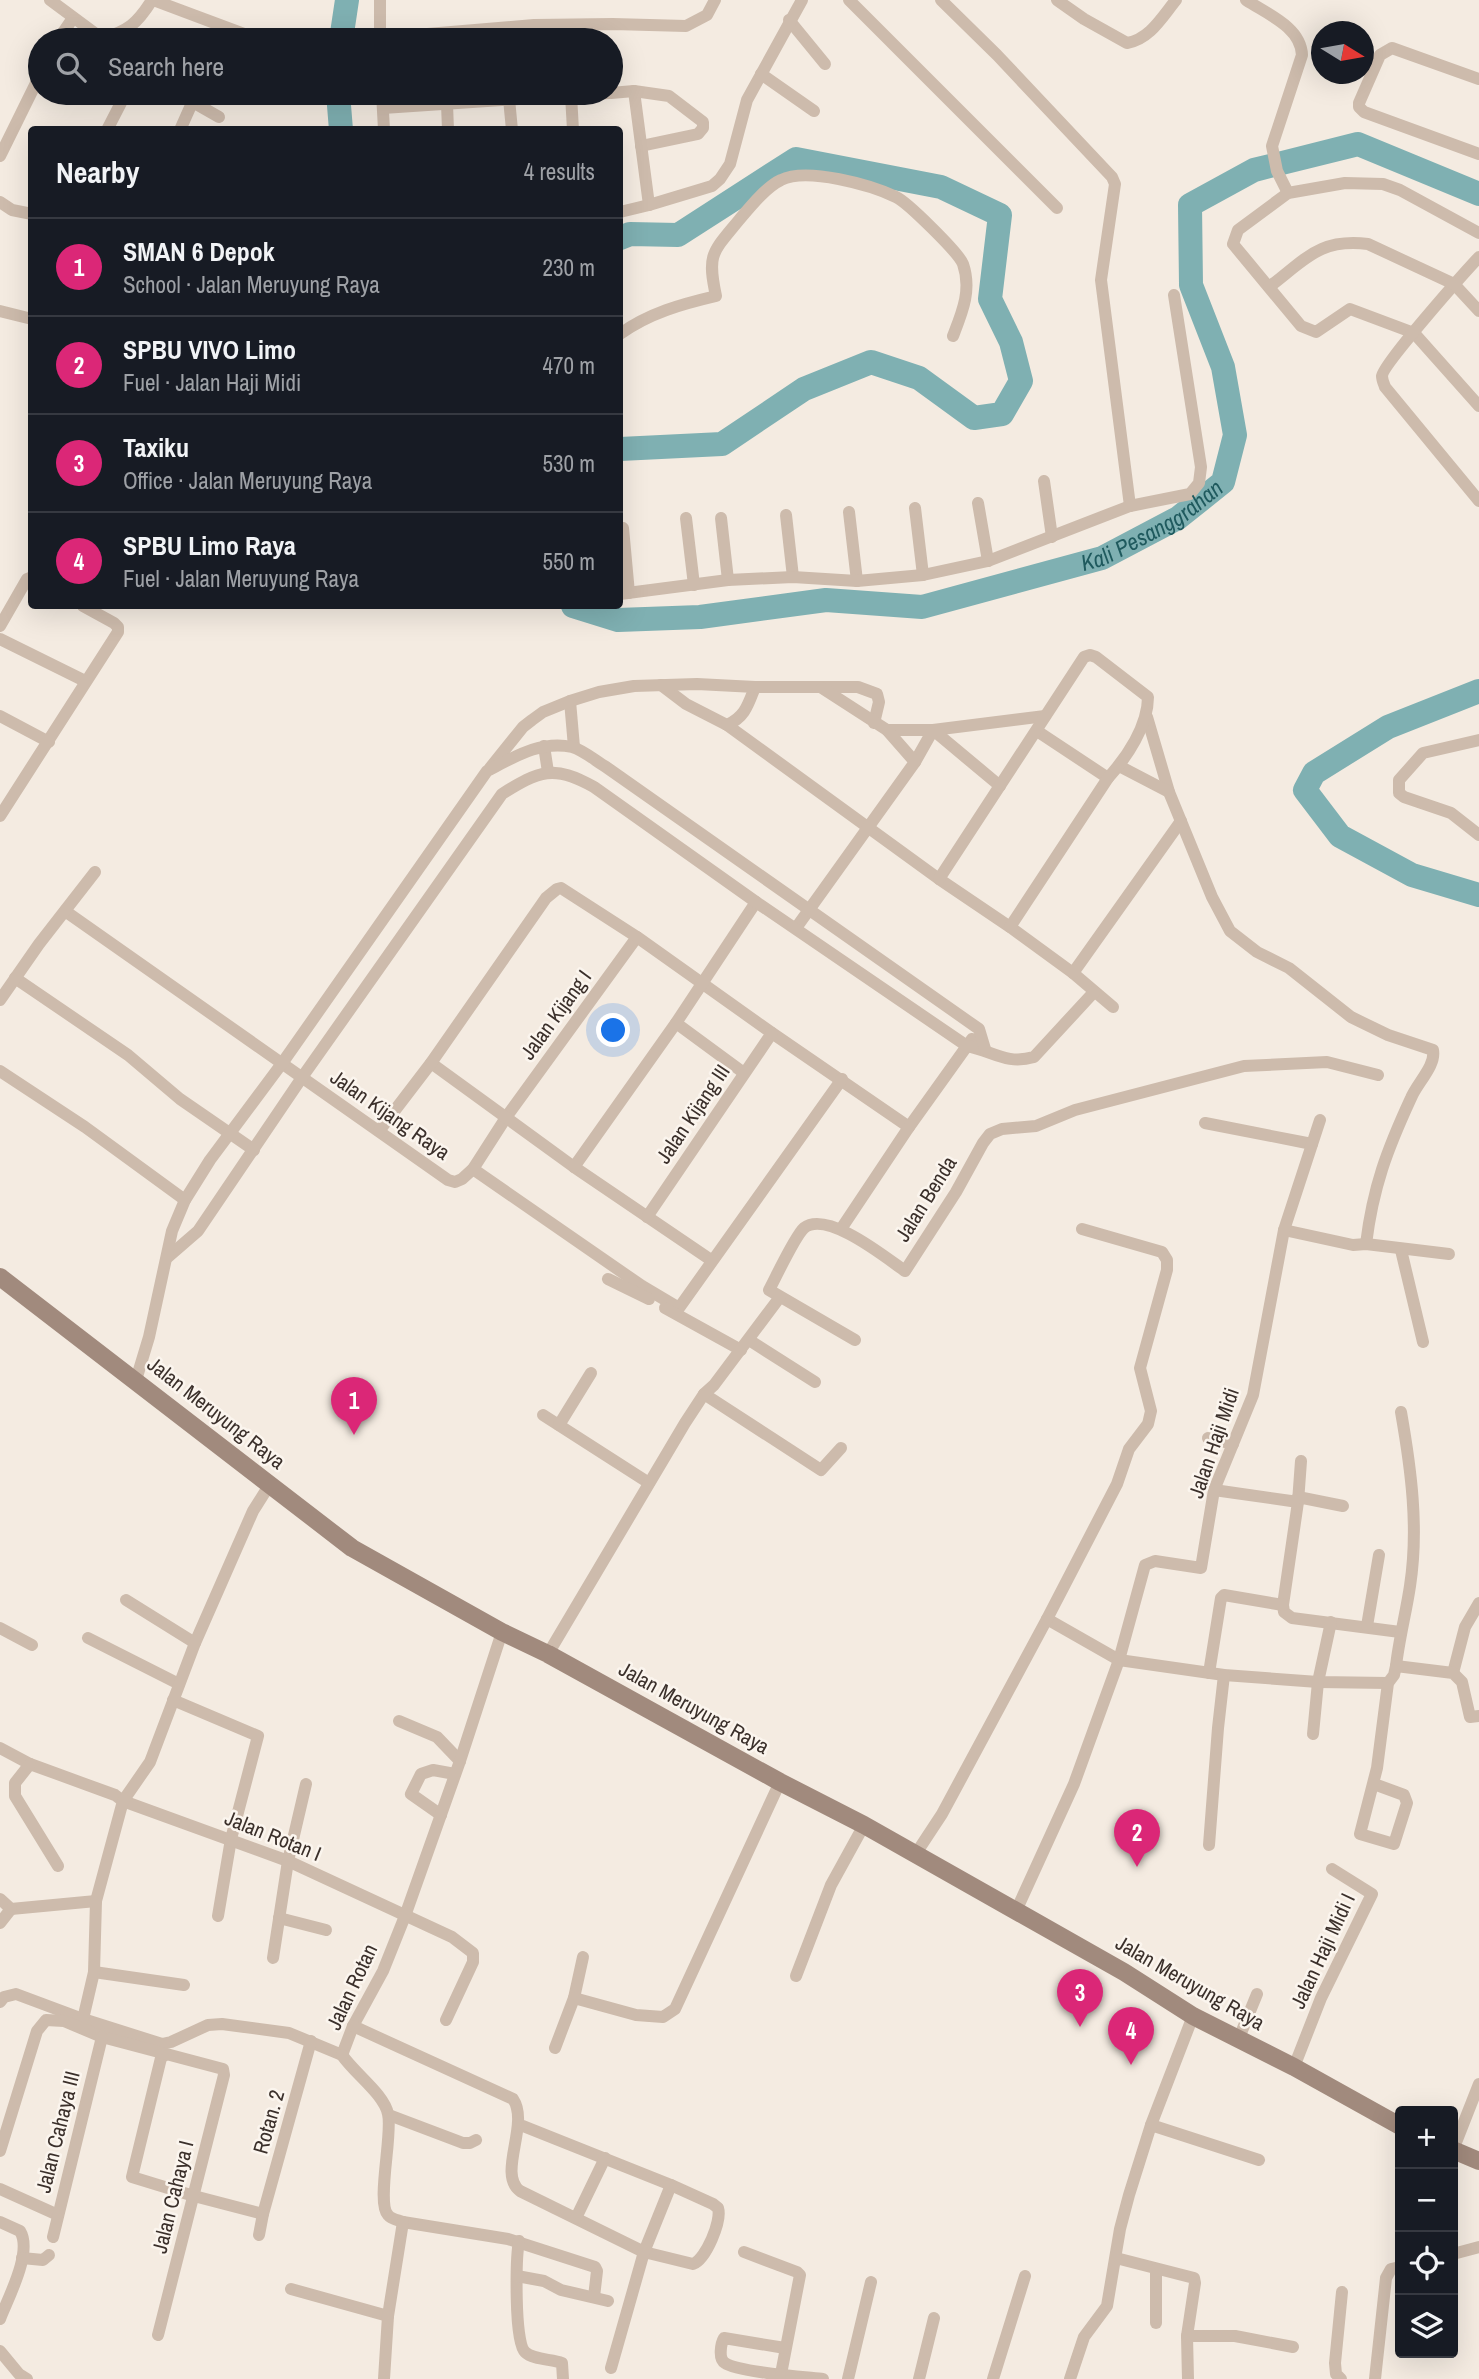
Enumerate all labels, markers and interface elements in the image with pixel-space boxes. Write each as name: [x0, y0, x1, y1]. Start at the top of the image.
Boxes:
north arrow: [1311, 21, 1374, 84]
search box: [28, 28, 623, 105]
icon: search: [52, 48, 90, 86]
text: Search here: [108, 49, 224, 84]
text: Nearby: [56, 152, 139, 192]
text: 4 results: [524, 156, 595, 187]
text: SMAN 6 Depok: [123, 234, 275, 269]
text: 1: [74, 252, 84, 283]
text: 230 m: [543, 252, 595, 283]
text: School · Jalan Meruyung Raya: [123, 269, 380, 300]
text: SPBU VIVO Limo: [123, 332, 296, 367]
text: 2: [74, 350, 84, 381]
text: 470 m: [543, 350, 595, 381]
text: Fuel · Jalan Haji Midi: [123, 367, 301, 398]
text: Taxiku: [123, 430, 189, 465]
text: 3: [74, 448, 84, 479]
text: 530 m: [543, 448, 595, 479]
text: Office · Jalan Meruyung Raya: [123, 465, 372, 496]
water label: Kali Pesanggrahan: [1077, 472, 1229, 578]
text: SPBU Limo Raya: [123, 528, 296, 563]
text: 4: [74, 546, 84, 577]
text: 550 m: [543, 546, 595, 577]
text: Fuel · Jalan Meruyung Raya: [123, 563, 359, 594]
street label: Jalan Kijang I: [513, 964, 598, 1065]
your location: [596, 1013, 630, 1047]
street label: Jalan Kijang III: [649, 1058, 736, 1169]
street label: Jalan Kijang Raya: [325, 1063, 456, 1167]
street label: Jalan Benda: [888, 1150, 963, 1247]
street label: Jalan Meruyung Raya: [141, 1350, 292, 1476]
pin: 1: [331, 1377, 377, 1435]
street label: Jalan Haji Midi: [1181, 1384, 1246, 1502]
street label: Jalan Meruyung Raya: [614, 1654, 775, 1761]
street label: Jalan Rotan I: [221, 1803, 326, 1868]
pin: 2: [1114, 1809, 1160, 1867]
street label: Jalan Haji Midi I: [1283, 1888, 1362, 2013]
street label: Jalan Meruyung Raya: [1110, 1928, 1270, 2037]
street label: Jalan Rotan: [319, 1939, 384, 2035]
pin: 3: [1057, 1969, 1103, 2027]
pin: 4: [1108, 2007, 1154, 2065]
street label: Jalan Cahaya III: [28, 2068, 87, 2196]
street label: Rotan. 2: [246, 2087, 291, 2157]
map controls: [1395, 2106, 1458, 2358]
button: +: [1395, 2106, 1458, 2169]
street label: Jalan Cahaya I: [145, 2138, 200, 2256]
button: −: [1395, 2169, 1458, 2232]
button: locate: [1395, 2232, 1458, 2295]
button: layers: [1395, 2295, 1458, 2358]

